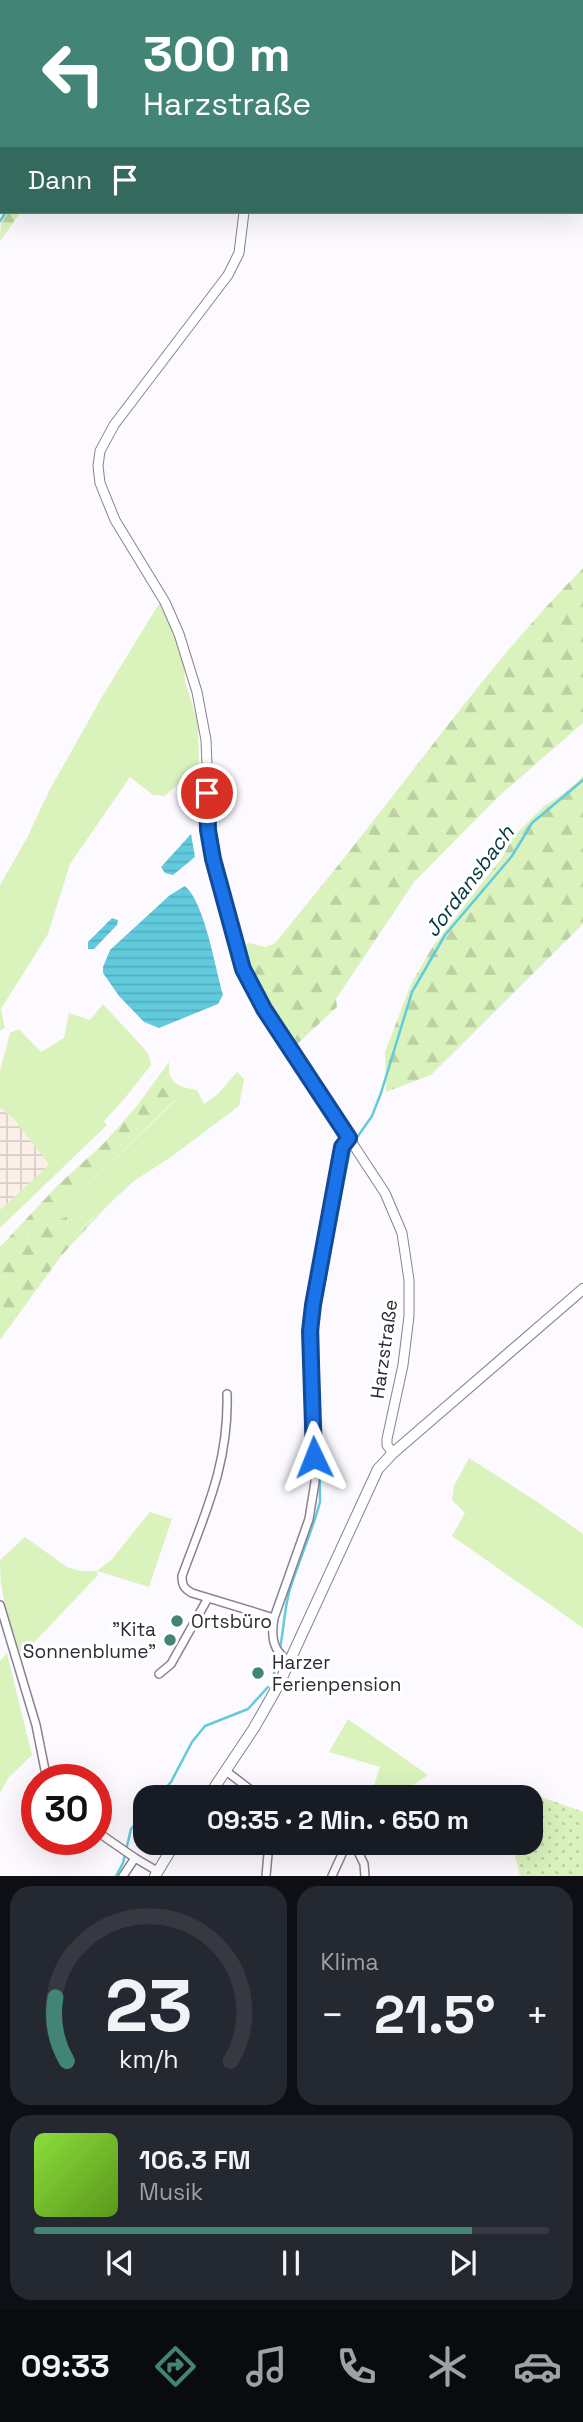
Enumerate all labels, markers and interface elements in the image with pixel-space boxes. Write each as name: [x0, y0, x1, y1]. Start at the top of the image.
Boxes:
text: 300 m: [143, 23, 291, 85]
icon: left: [28, 28, 119, 119]
text: Harzstraße: [143, 84, 311, 124]
icon: arrive: [106, 161, 144, 199]
text: Dann: [28, 163, 92, 197]
pin: [177, 763, 237, 823]
icon: arrive: [188, 774, 226, 812]
water label: Jordansbach: [418, 819, 520, 942]
street label: Harzstraße: [365, 1298, 403, 1400]
position arrow: [277, 1420, 351, 1494]
place label: Ortsbüro: [191, 1609, 272, 1634]
marker: Ortsbüro: [169, 1613, 185, 1629]
place label: "Kita Sonnenblume": [23, 1617, 156, 1664]
marker: "Kita Sonnenblume": [162, 1632, 178, 1648]
place label: Harzer Ferienpension: [272, 1650, 401, 1697]
marker: Harzer Ferienpension: [250, 1665, 266, 1681]
speed limit sign: 30: [21, 1764, 112, 1855]
text: 09:35 · 2 Min. · 650 m: [207, 1803, 469, 1837]
text: Klima: [321, 1947, 379, 1977]
text: 23: [104, 1960, 192, 2053]
text: 21.5°: [374, 1982, 496, 2048]
text: −: [321, 1991, 344, 2039]
text: +: [525, 1991, 549, 2039]
text: km/h: [118, 2043, 178, 2075]
text: 106.3 FM: [139, 2143, 251, 2177]
text: Musik: [139, 2177, 203, 2207]
icon: previous: [101, 2244, 139, 2282]
icon: pause: [272, 2244, 310, 2282]
icon: next: [444, 2244, 482, 2282]
icon: directions: [151, 2342, 200, 2391]
icon: music: [242, 2342, 291, 2391]
icon: phone: [332, 2342, 381, 2391]
icon: climate: [423, 2342, 472, 2391]
icon: car: [513, 2342, 562, 2391]
text: 09:33: [21, 2346, 110, 2386]

